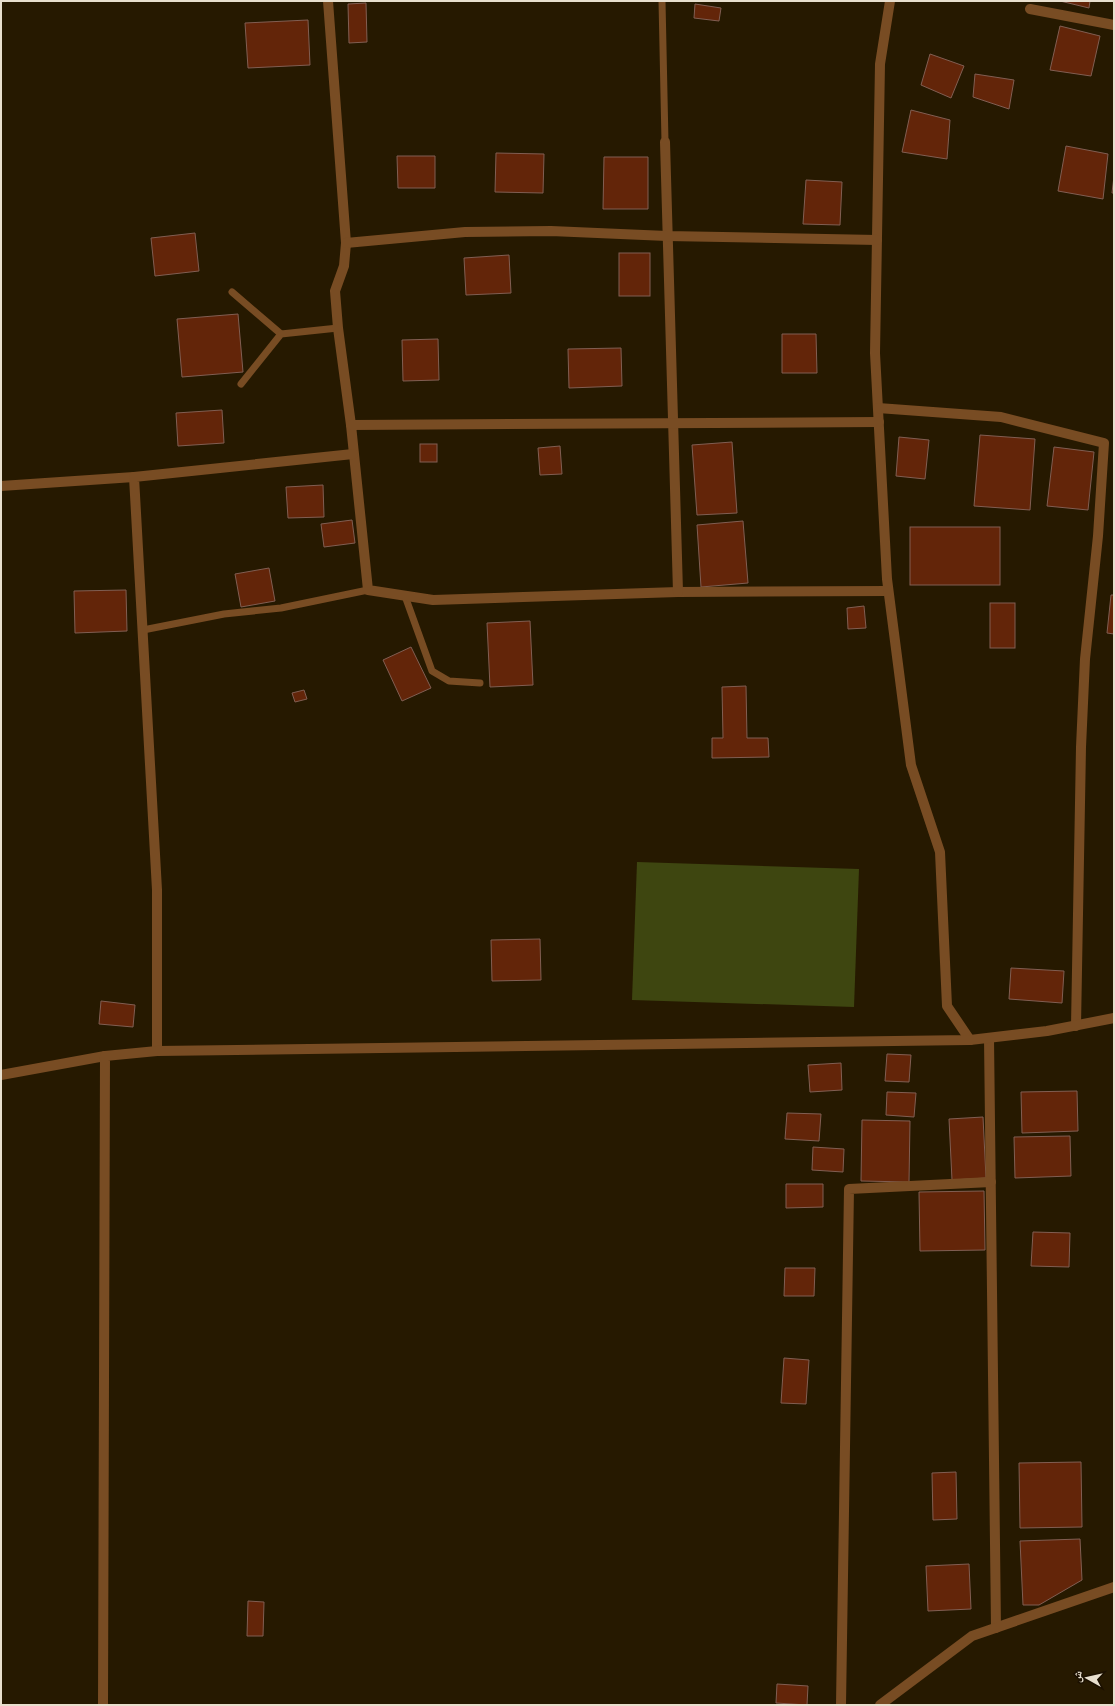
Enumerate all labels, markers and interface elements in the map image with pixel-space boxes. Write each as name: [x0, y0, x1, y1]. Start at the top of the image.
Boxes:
north arrow: [1067, 1658, 1107, 1698]
text: ش: [1070, 1670, 1086, 1684]

